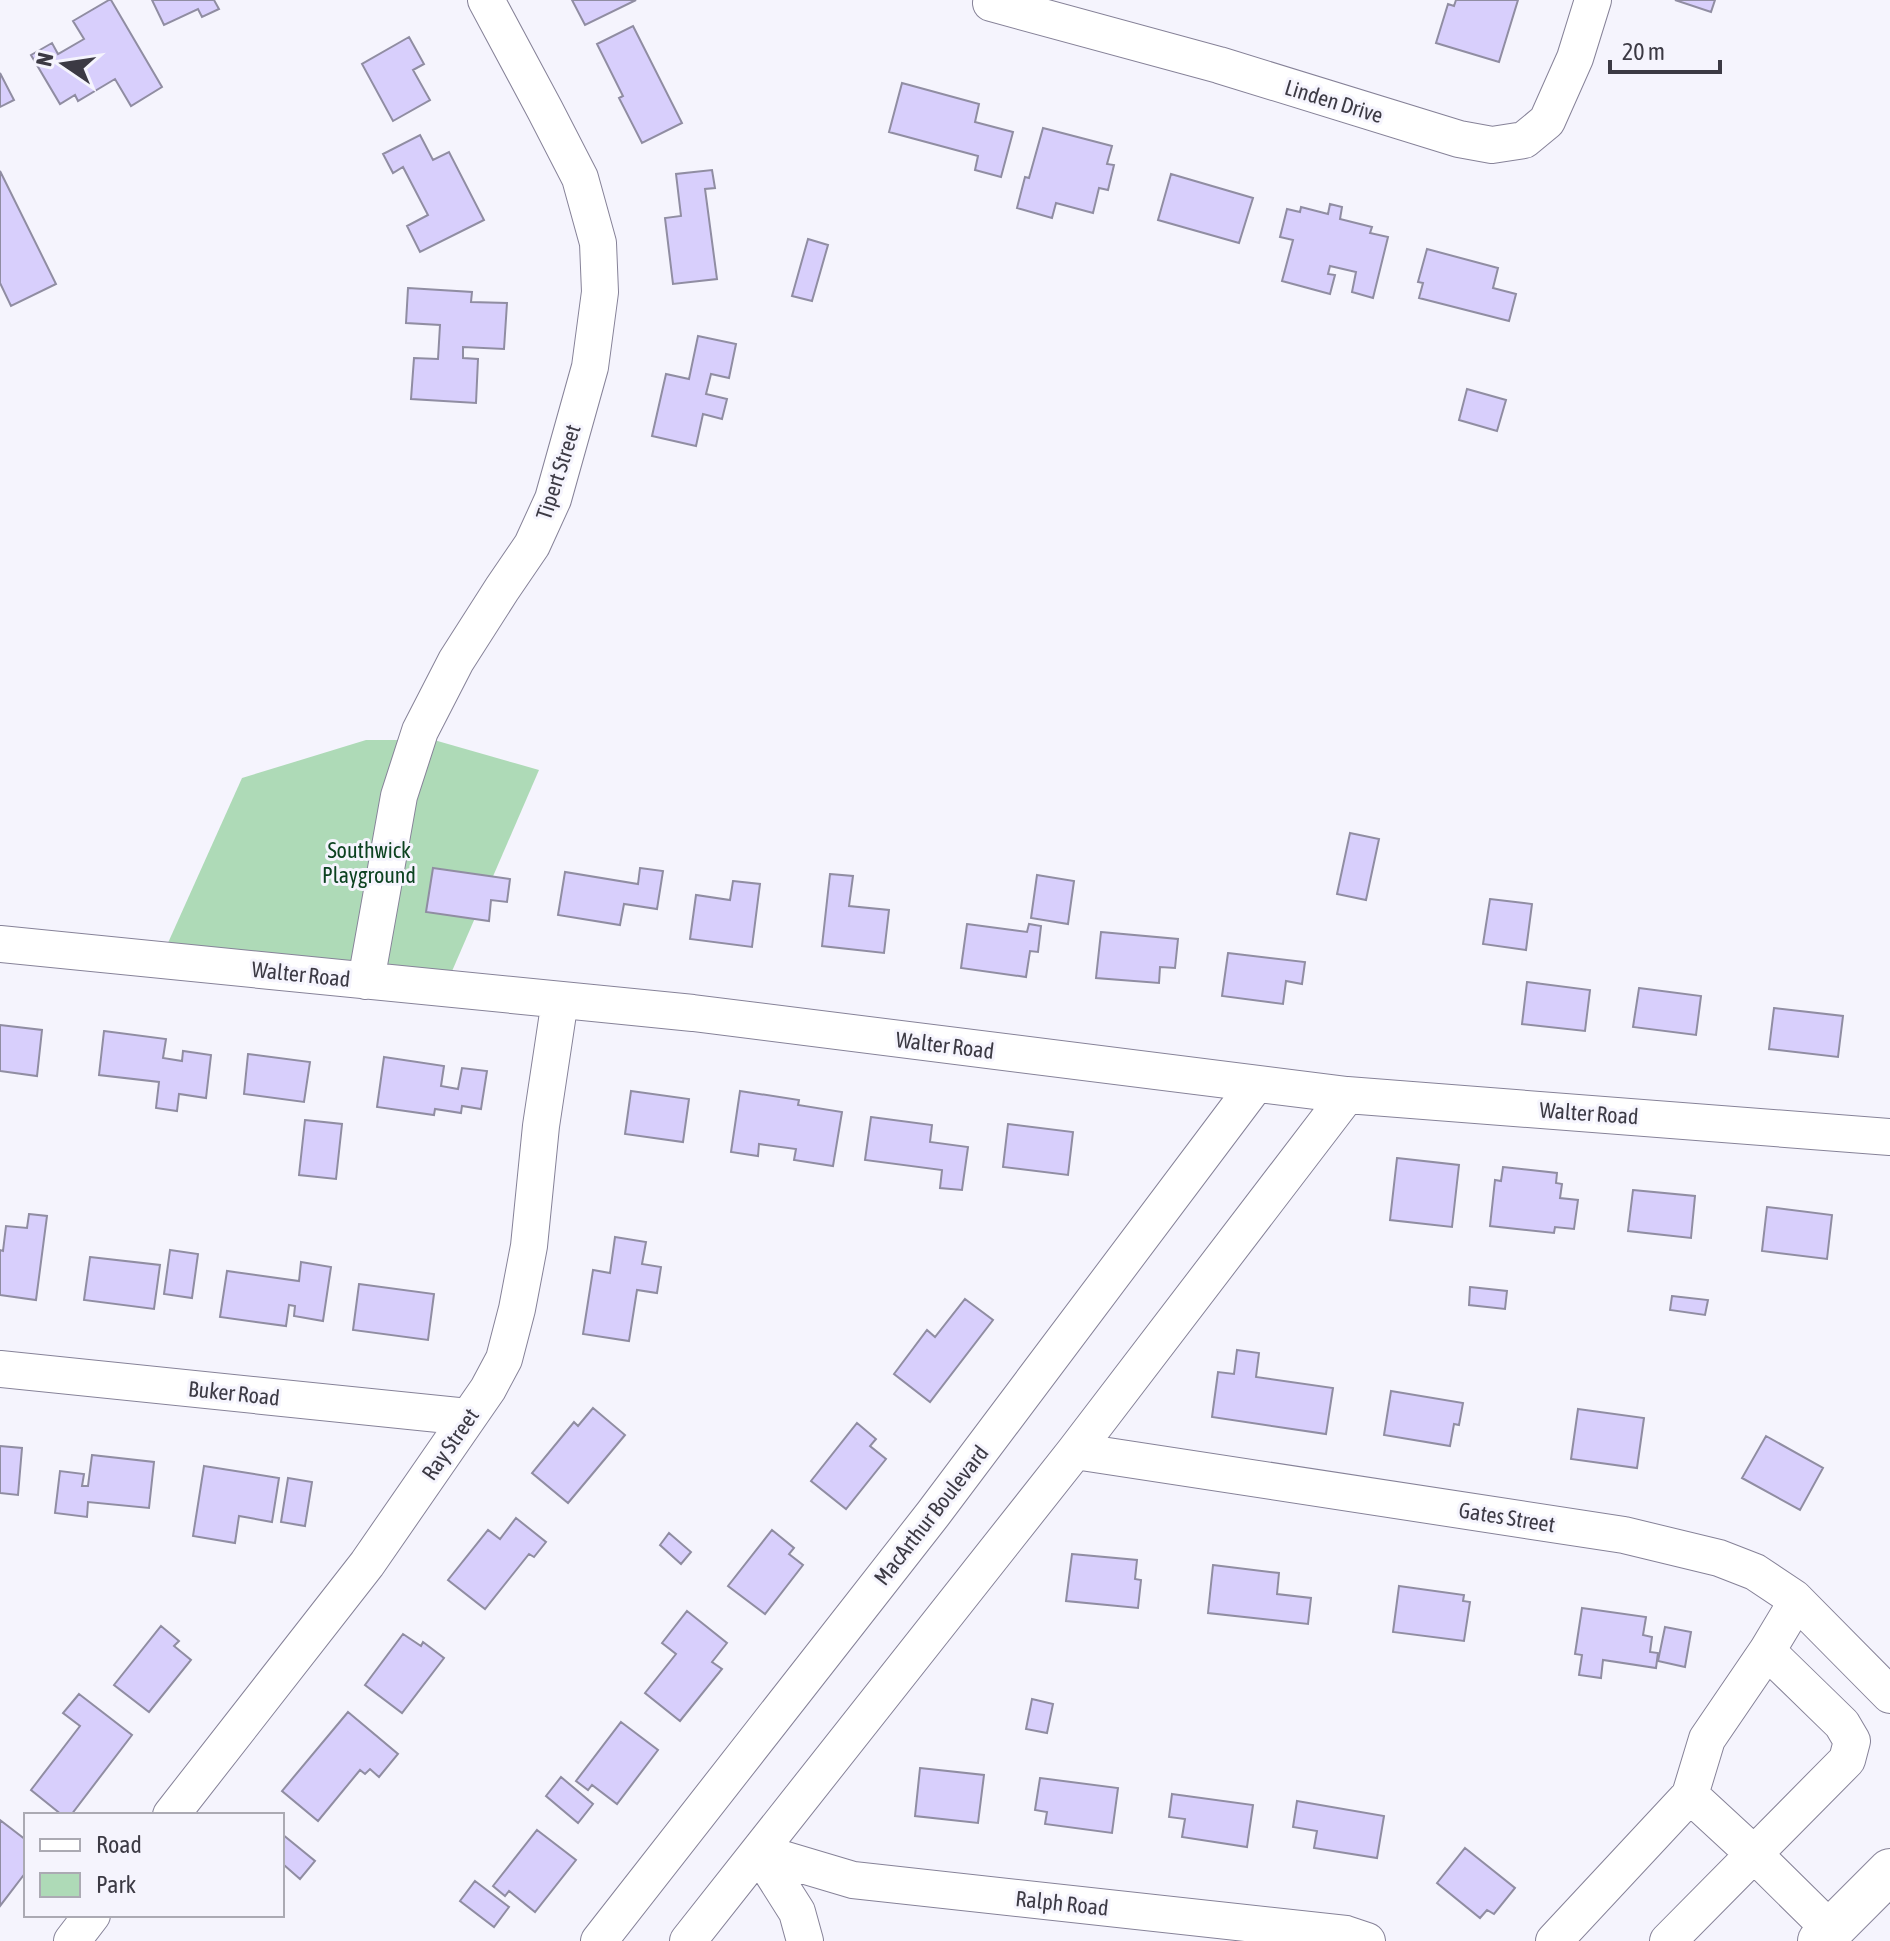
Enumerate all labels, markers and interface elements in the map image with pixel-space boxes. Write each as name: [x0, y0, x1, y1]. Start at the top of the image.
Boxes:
north arrow: [24, 24, 104, 104]
scale bar: [1610, 24, 1720, 74]
text: 20 m: [1622, 38, 1665, 65]
text: N: [30, 50, 59, 69]
street label: Linden Drive: [1282, 74, 1386, 128]
street label: Tipert Street: [530, 421, 586, 523]
park label: Southwick Playground: [322, 837, 416, 888]
street label: Walter Road: [250, 956, 352, 992]
street label: Walter Road: [894, 1026, 996, 1064]
street label: Walter Road: [1539, 1097, 1639, 1129]
street label: Buker Road: [187, 1375, 281, 1411]
street label: Ray Street: [416, 1403, 484, 1485]
street label: MacArthur Boulevard: [868, 1440, 994, 1590]
street label: Gates Street: [1457, 1497, 1557, 1537]
legend: [24, 1813, 284, 1917]
text: Road: [96, 1831, 142, 1858]
text: Park: [96, 1871, 137, 1898]
street label: Ralph Road: [1014, 1885, 1110, 1921]

